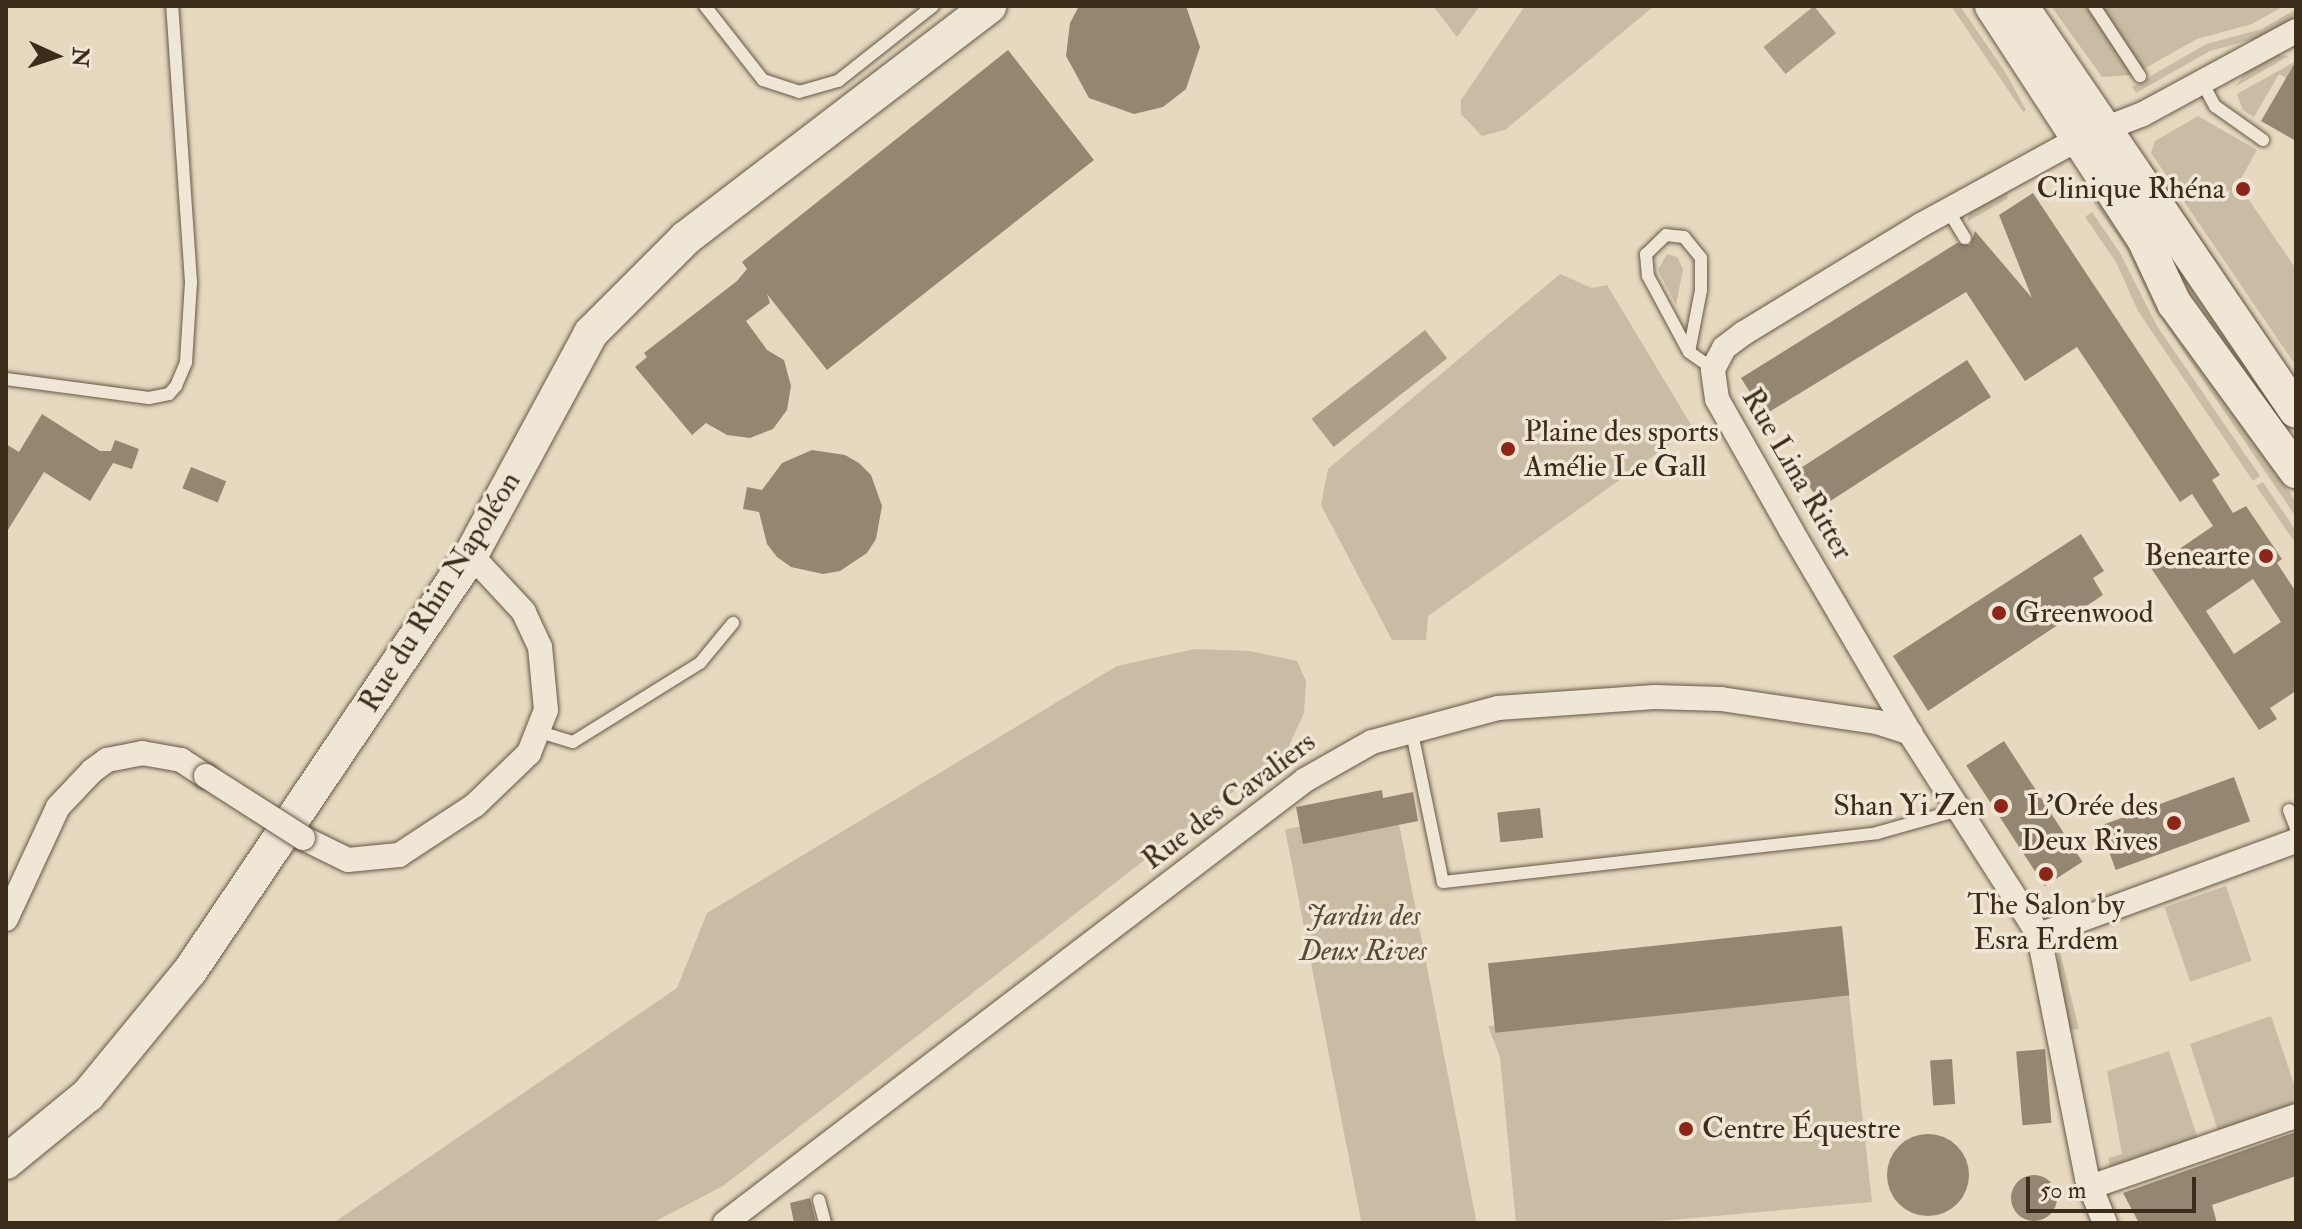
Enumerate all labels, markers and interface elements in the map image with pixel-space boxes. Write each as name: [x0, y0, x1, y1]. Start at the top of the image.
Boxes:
north arrow: [16, 16, 96, 96]
text: N: [65, 47, 94, 68]
place label: Clinique Rhéna: [2036, 171, 2225, 207]
marker: Clinique Rhéna: [2232, 178, 2254, 200]
street label: Rue Lina Ritter: [1733, 382, 1861, 566]
place label: Plaine des sports Amélie Le Gall: [1524, 414, 1719, 484]
marker: Plaine des sports Amélie Le Gall: [1499, 440, 1517, 458]
street label: Rue du Rhin Napoléon: [351, 465, 529, 719]
place label: Benearte: [2144, 538, 2250, 574]
marker: Benearte: [2257, 547, 2275, 565]
place label: Greenwood: [2015, 595, 2153, 631]
marker: Greenwood: [1990, 604, 2008, 622]
street label: Rue des Cavaliers: [1135, 724, 1323, 878]
place label: Shan Yi Zen: [1833, 788, 1985, 824]
place label: L'Orée des Deux Rives: [2021, 788, 2158, 858]
marker: Shan Yi Zen: [1992, 797, 2010, 815]
marker: L'Orée des Deux Rives: [2165, 814, 2183, 832]
marker: The Salon by Esra Erdem: [2037, 865, 2055, 883]
place label: The Salon by Esra Erdem: [1967, 887, 2125, 958]
park label: Jardin des Deux Rives: [1299, 898, 1427, 968]
place label: Centre Équestre: [1702, 1111, 1900, 1147]
marker: Centre Équestre: [1677, 1120, 1695, 1138]
scale bar: [2030, 1161, 2200, 1211]
text: 50 m: [2040, 1175, 2086, 1206]

